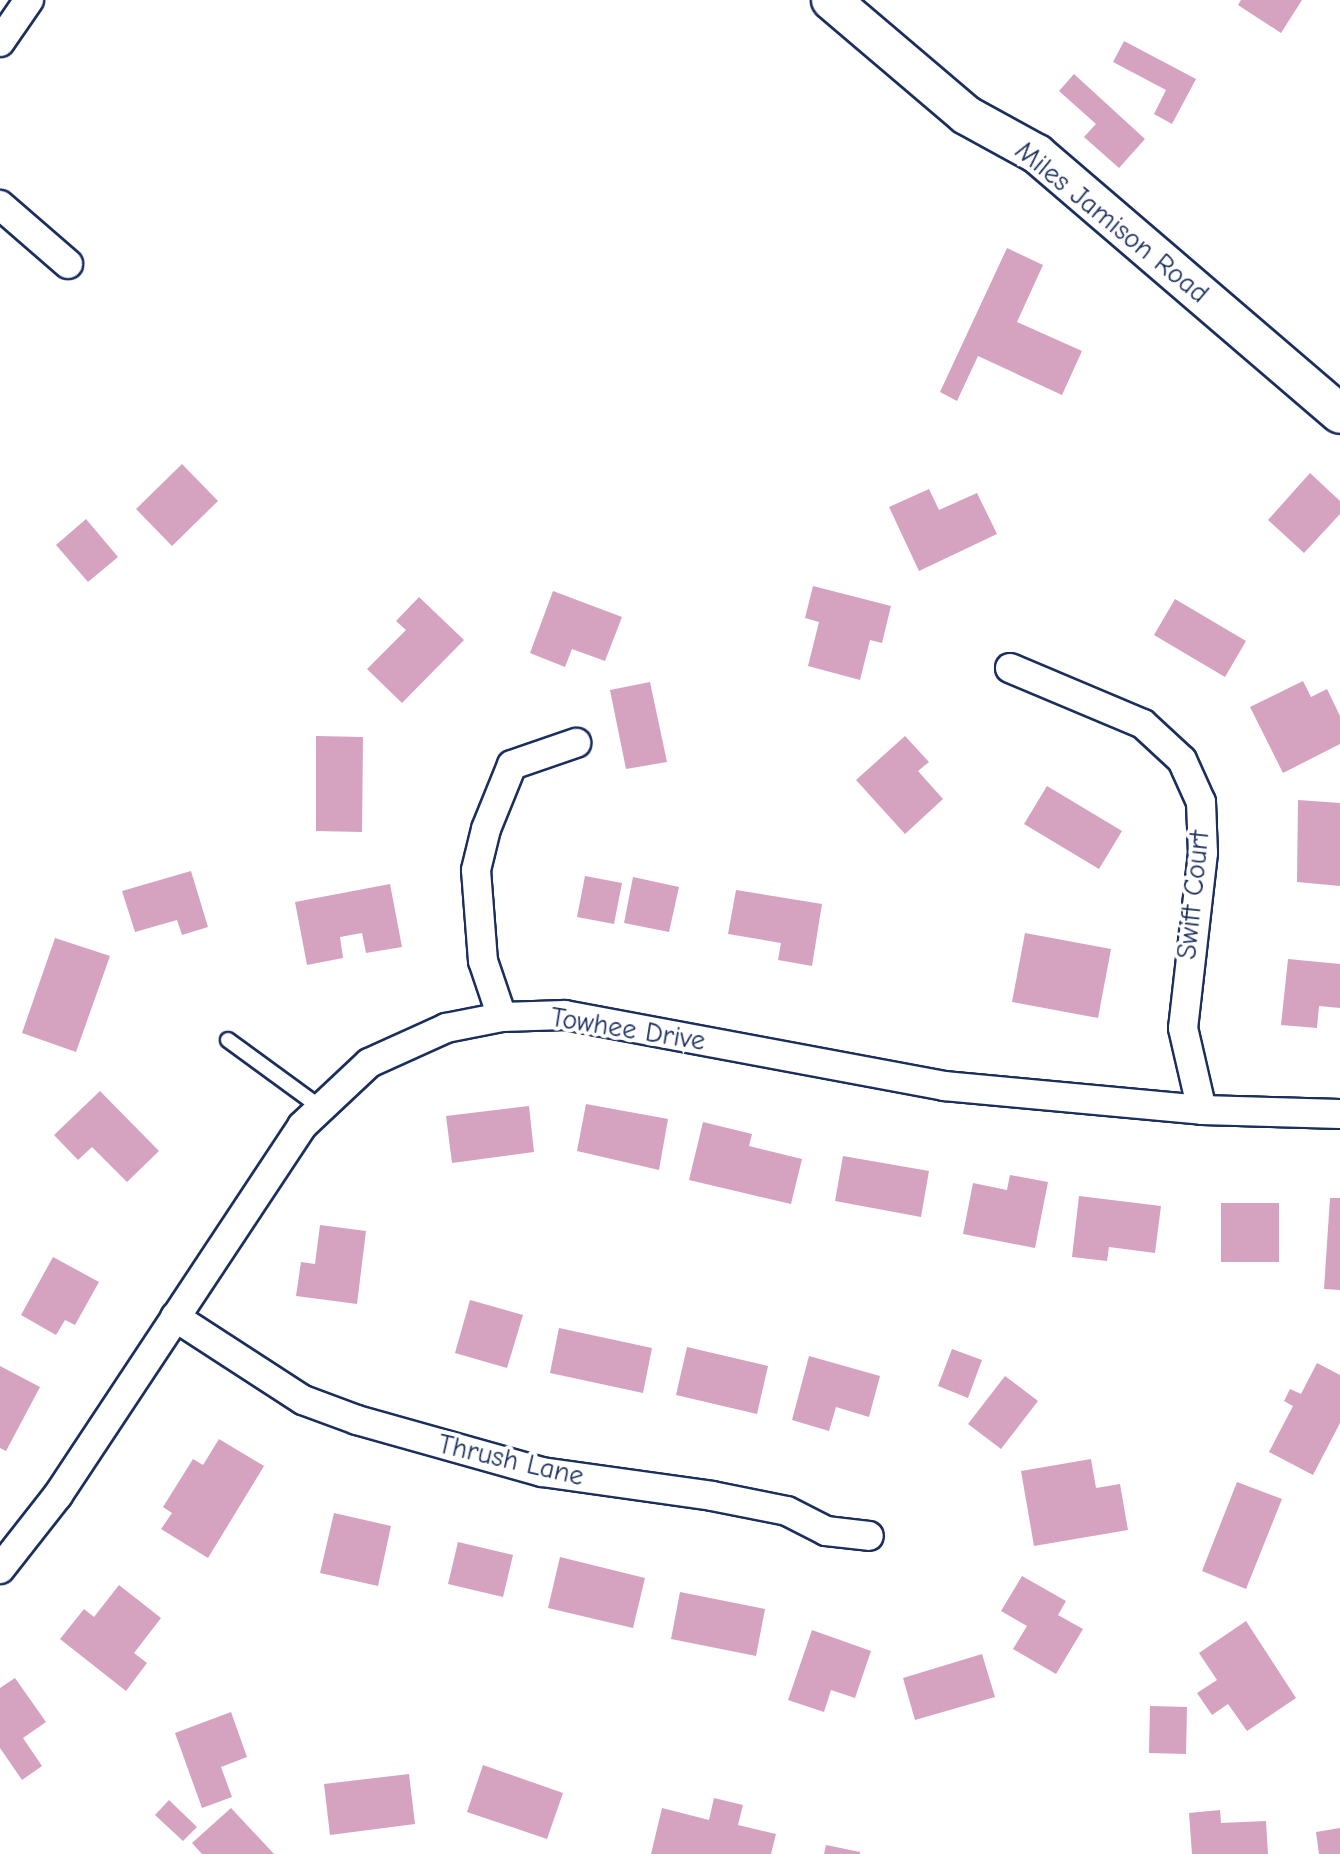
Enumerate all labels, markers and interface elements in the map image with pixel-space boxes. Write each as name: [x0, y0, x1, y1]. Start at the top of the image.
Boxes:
street label: Miles Jamison Road: [1008, 134, 1216, 310]
street label: Swift Court: [1170, 829, 1216, 961]
street label: Towhee Drive: [548, 1000, 708, 1058]
street label: Thrush Lane: [435, 1427, 587, 1493]

